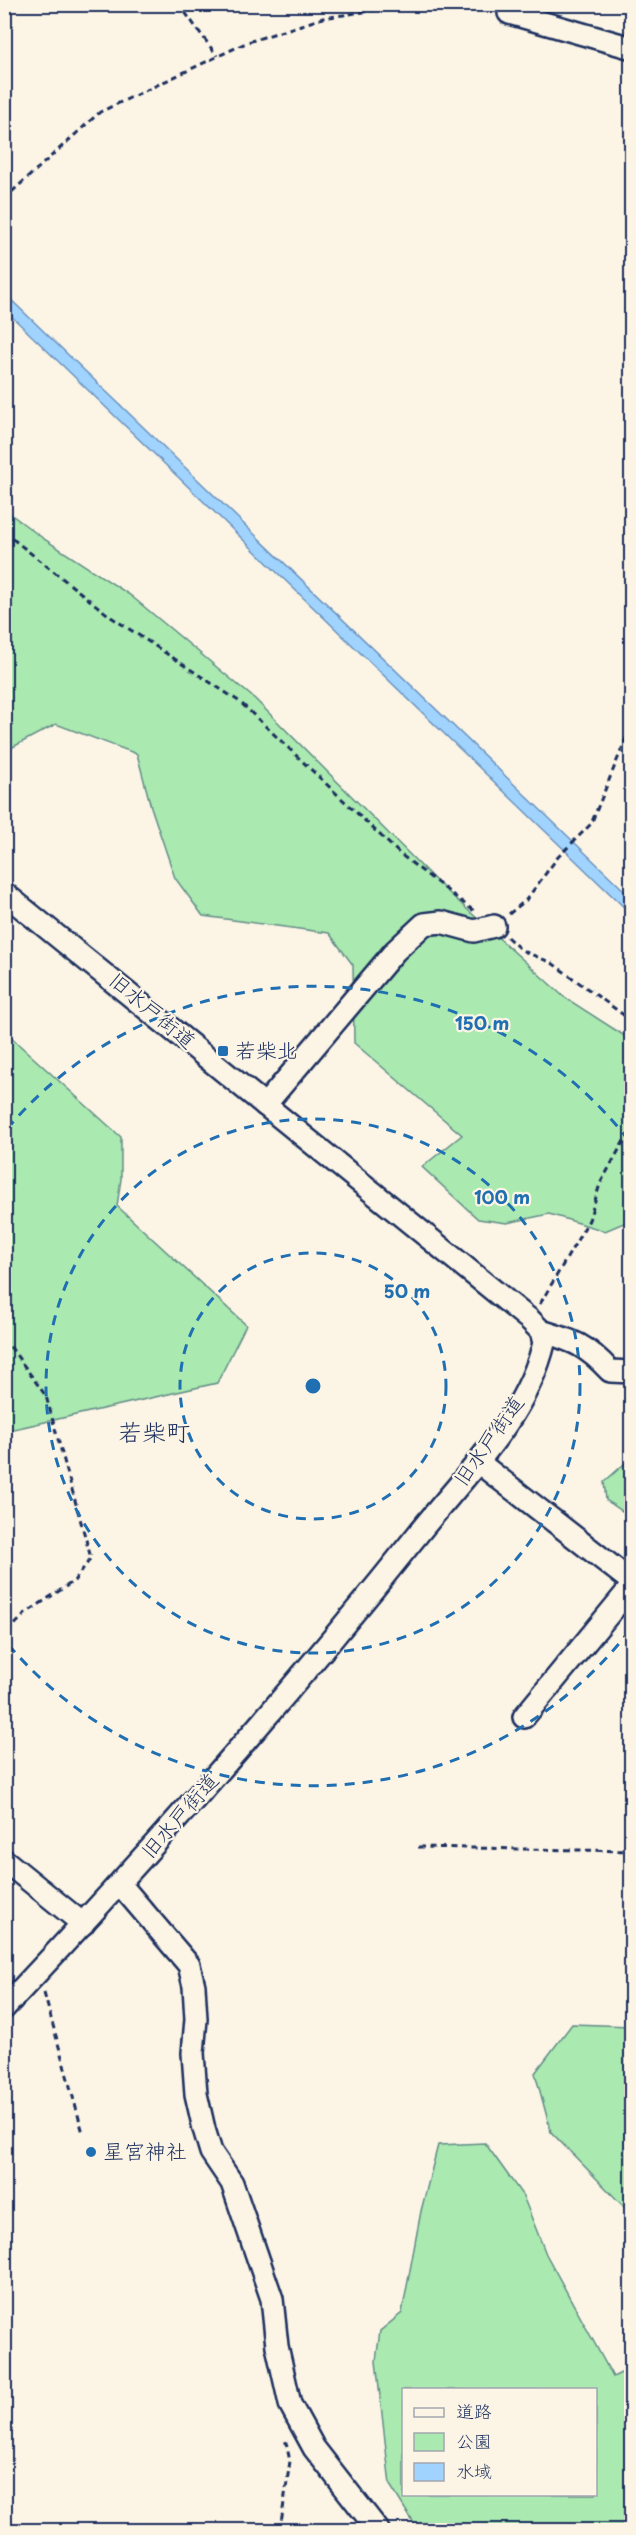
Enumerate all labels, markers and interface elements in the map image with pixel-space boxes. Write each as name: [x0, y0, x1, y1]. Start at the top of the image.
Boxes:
street label: 旧水戸街道: [103, 963, 204, 1055]
text: 150 m: [455, 1009, 509, 1036]
place label: 若柴北: [235, 1033, 298, 1065]
marker: 若柴北: [216, 1044, 230, 1058]
text: 100 m: [474, 1183, 530, 1210]
text: 50 m: [384, 1277, 430, 1304]
centre of rings: [303, 1376, 323, 1396]
street label: 旧水戸街道: [444, 1388, 531, 1492]
district label: 若柴町: [118, 1413, 190, 1449]
street label: 旧水戸街道: [132, 1765, 225, 1865]
place label: 星宮神社: [103, 2134, 187, 2166]
marker: 星宮神社: [84, 2145, 98, 2159]
legend: [402, 2388, 597, 2496]
text: 道路: [456, 2397, 492, 2424]
text: 公園: [456, 2427, 492, 2454]
text: 水域: [456, 2457, 492, 2484]

